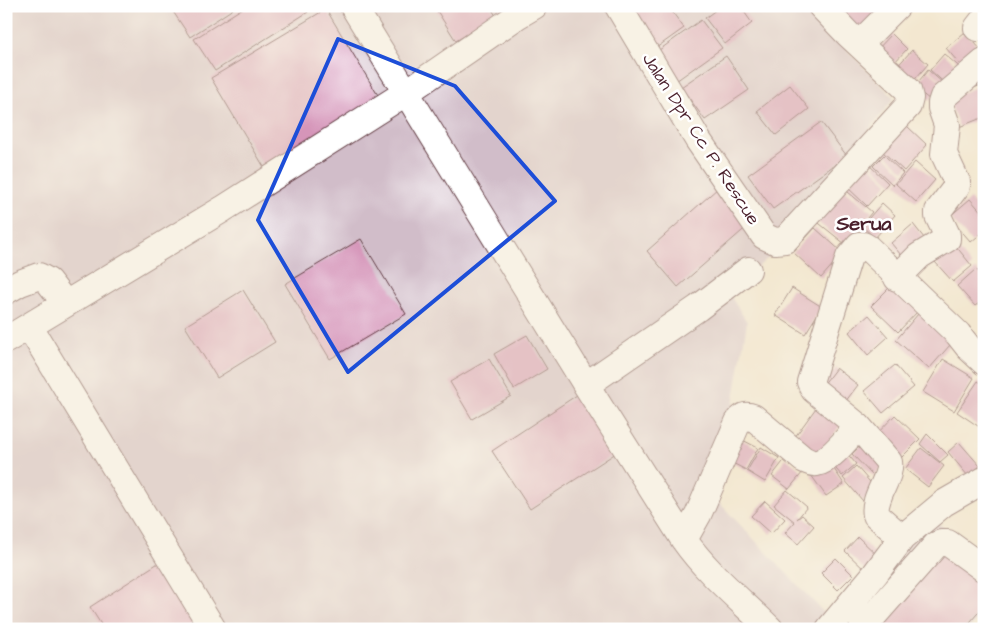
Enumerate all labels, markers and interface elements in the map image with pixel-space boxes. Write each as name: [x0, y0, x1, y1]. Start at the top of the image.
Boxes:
street label: Jalan Dpr Cc P. Rescue: [636, 48, 766, 230]
district label: Serua: [835, 210, 892, 238]

